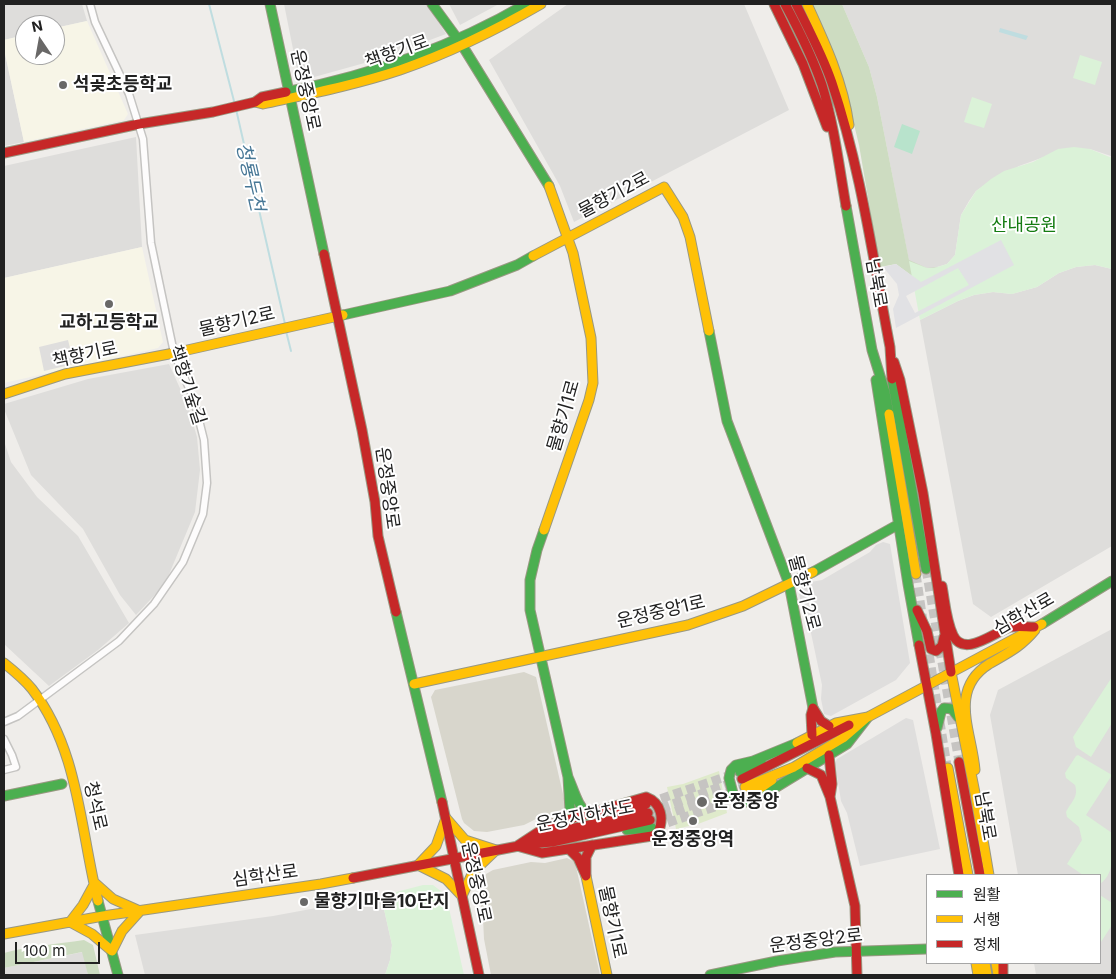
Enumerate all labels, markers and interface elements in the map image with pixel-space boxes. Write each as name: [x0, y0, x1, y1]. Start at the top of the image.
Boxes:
north arrow: [15, 15, 65, 65]
text: N: [30, 16, 44, 35]
street label: 책향기로: [362, 31, 432, 73]
street label: 운정중앙로: [286, 47, 324, 133]
place label: 석곶초등학교: [73, 74, 172, 96]
marker: 석곶초등학교: [57, 79, 69, 91]
water label: 청룡두천: [231, 140, 269, 214]
street label: 물향기2로: [575, 167, 653, 223]
park label: 산내공원: [991, 215, 1057, 237]
street label: 남북로: [861, 257, 891, 309]
marker: 교하고등학교: [103, 298, 115, 310]
street label: 물향기2로: [197, 303, 277, 341]
place label: 교하고등학교: [59, 312, 159, 334]
street label: 책향기로: [50, 338, 120, 372]
street label: 책향기숲길: [164, 342, 210, 428]
street label: 물향기1로: [543, 378, 585, 454]
street label: 운정중앙로: [371, 445, 403, 531]
street label: 물향기2로: [784, 553, 824, 633]
street label: 심학산로: [990, 588, 1058, 640]
street label: 운정중앙1로: [615, 591, 707, 633]
street label: 청석로: [79, 779, 111, 833]
street label: 남북로: [970, 790, 1000, 842]
place label: 운정중앙: [713, 791, 779, 813]
marker: 운정중앙: [695, 795, 709, 809]
street label: 운정지하차도: [534, 796, 636, 836]
marker: 운정중앙역: [687, 815, 699, 827]
place label: 운정중앙역: [652, 829, 734, 851]
street label: 운정중앙로: [457, 839, 495, 925]
street label: 심학산로: [231, 861, 299, 891]
legend: [926, 874, 1101, 964]
street label: 물향기1로: [594, 884, 630, 960]
text: 원활: [973, 885, 1001, 904]
place label: 물향기마을10단지: [314, 891, 450, 913]
marker: 물향기마을10단지: [298, 896, 310, 908]
text: 서행: [973, 910, 1001, 929]
street label: 운정중앙2로: [768, 925, 864, 957]
scale bar: [18, 932, 102, 964]
text: 정체: [973, 935, 1001, 954]
text: 100 m: [23, 941, 65, 960]

